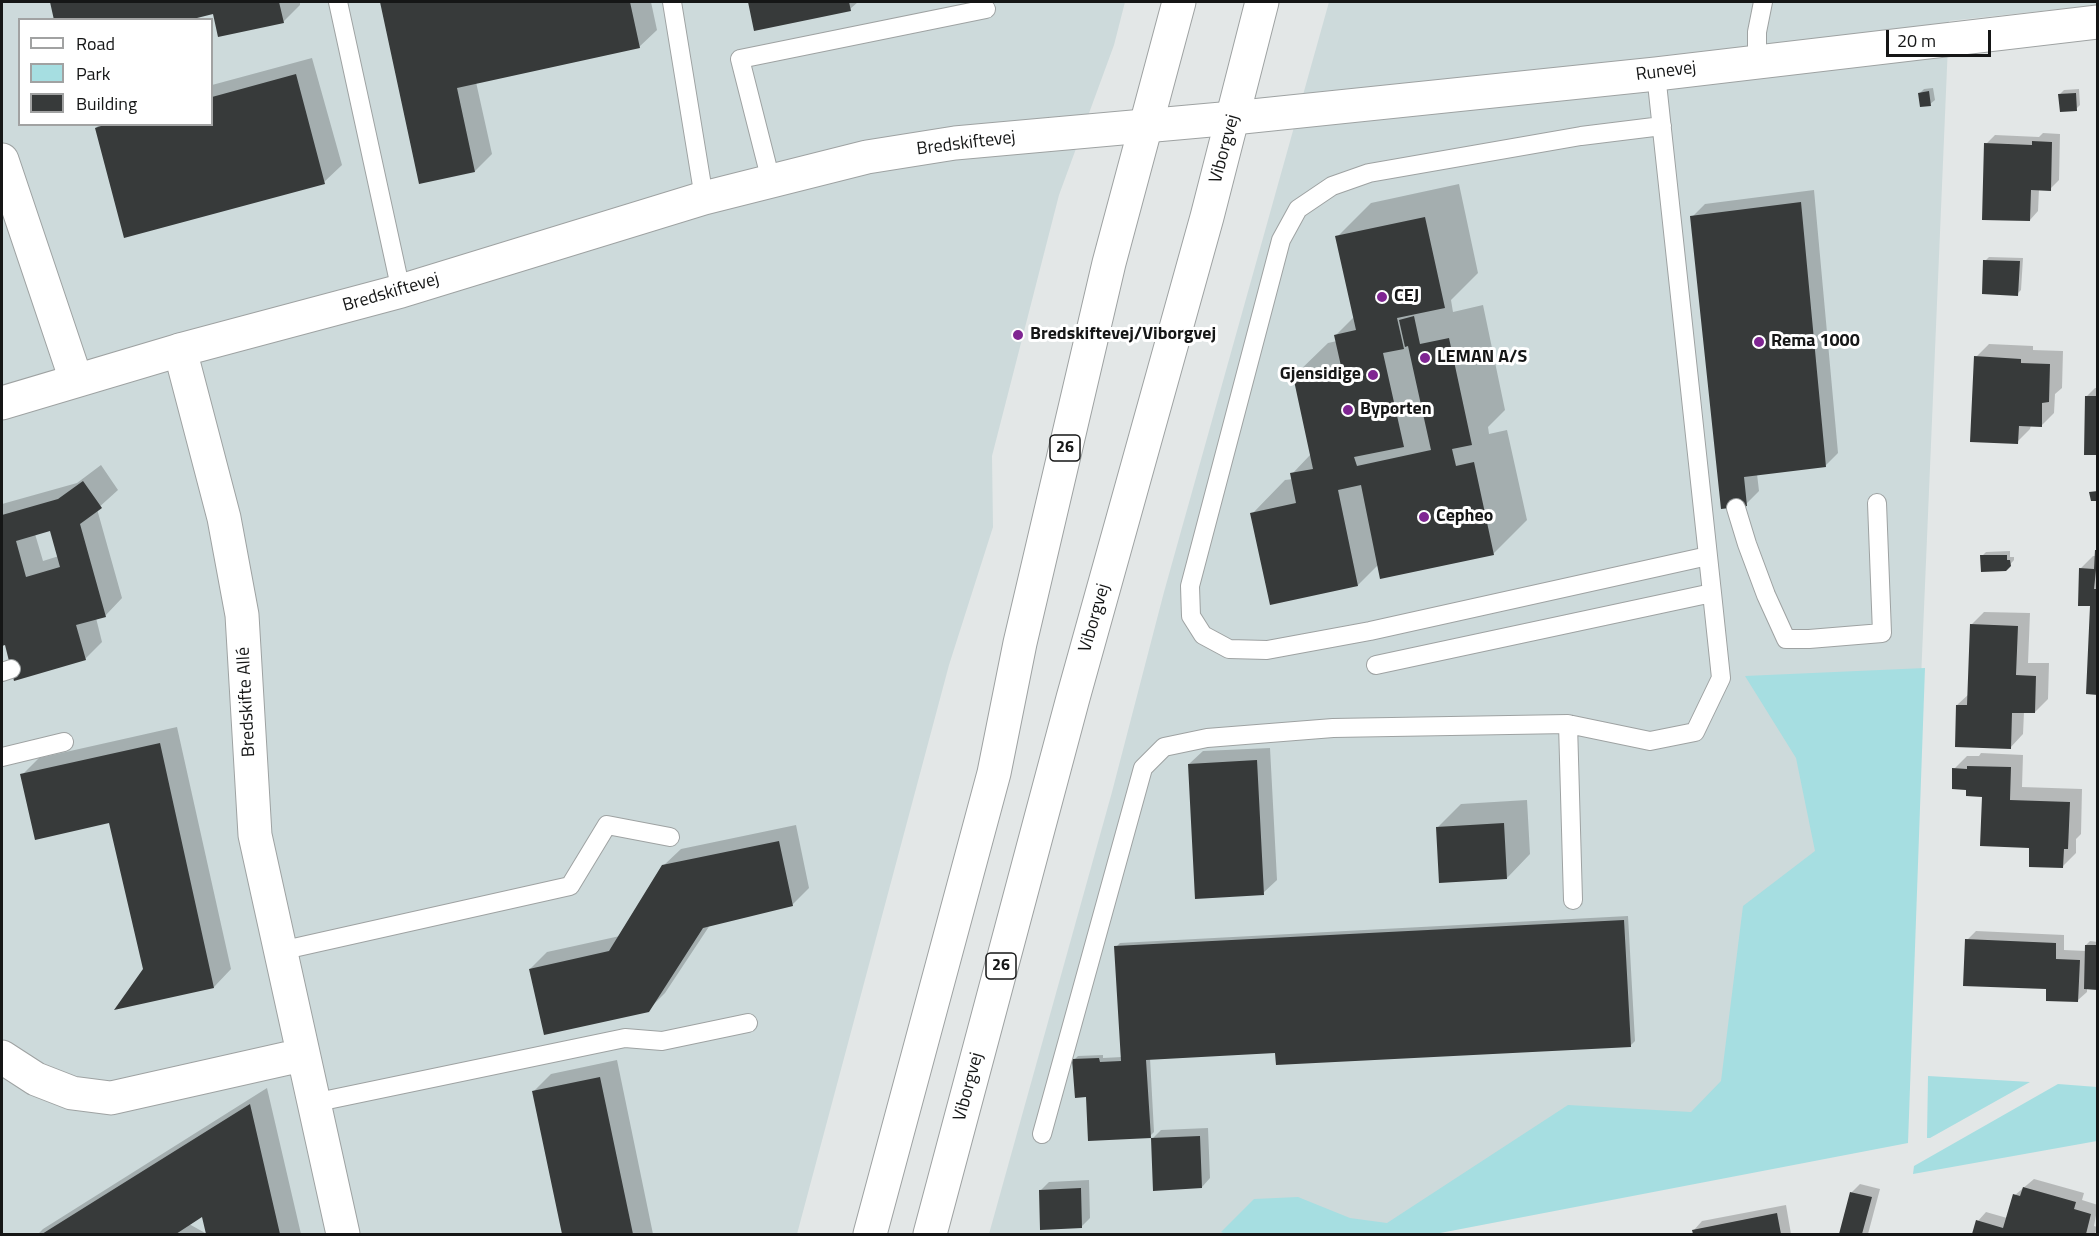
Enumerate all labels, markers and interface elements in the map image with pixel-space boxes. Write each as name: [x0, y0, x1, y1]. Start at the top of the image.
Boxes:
legend: [18, 18, 213, 126]
scale bar: [1889, 18, 1994, 56]
text: 20 m: [1897, 27, 1936, 54]
text: Road: [76, 30, 115, 57]
street label: Runevej: [1635, 58, 1697, 86]
text: Park: [76, 60, 110, 87]
text: Building: [76, 90, 137, 117]
street label: Viborgvej: [1205, 112, 1245, 186]
street label: Bredskiftevej: [915, 127, 1017, 161]
street label: Bredskiftevej: [340, 269, 442, 317]
place label: CEJ: [1394, 286, 1419, 308]
marker: CEJ: [1375, 290, 1389, 304]
place label: Bredskiftevej/Viborgvej: [1030, 324, 1216, 346]
marker: Bredskiftevej/Viborgvej: [1011, 328, 1025, 342]
place label: Rema 1000: [1771, 331, 1860, 353]
marker: Rema 1000: [1752, 335, 1766, 349]
place label: LEMAN A/S: [1437, 347, 1527, 369]
marker: LEMAN A/S: [1418, 351, 1432, 365]
place label: Gjensidige: [1280, 364, 1361, 386]
marker: Gjensidige: [1366, 368, 1380, 382]
place label: Byporten: [1360, 399, 1432, 421]
marker: Byporten: [1341, 403, 1355, 417]
road number: 26: [1050, 435, 1080, 461]
place label: Cepheo: [1436, 506, 1493, 528]
marker: Cepheo: [1417, 510, 1431, 524]
street label: Viborgvej: [1075, 581, 1115, 655]
street label: Bredskifte Allé: [233, 646, 261, 758]
road number: 26: [986, 953, 1016, 979]
street label: Viborgvej: [949, 1050, 989, 1124]

